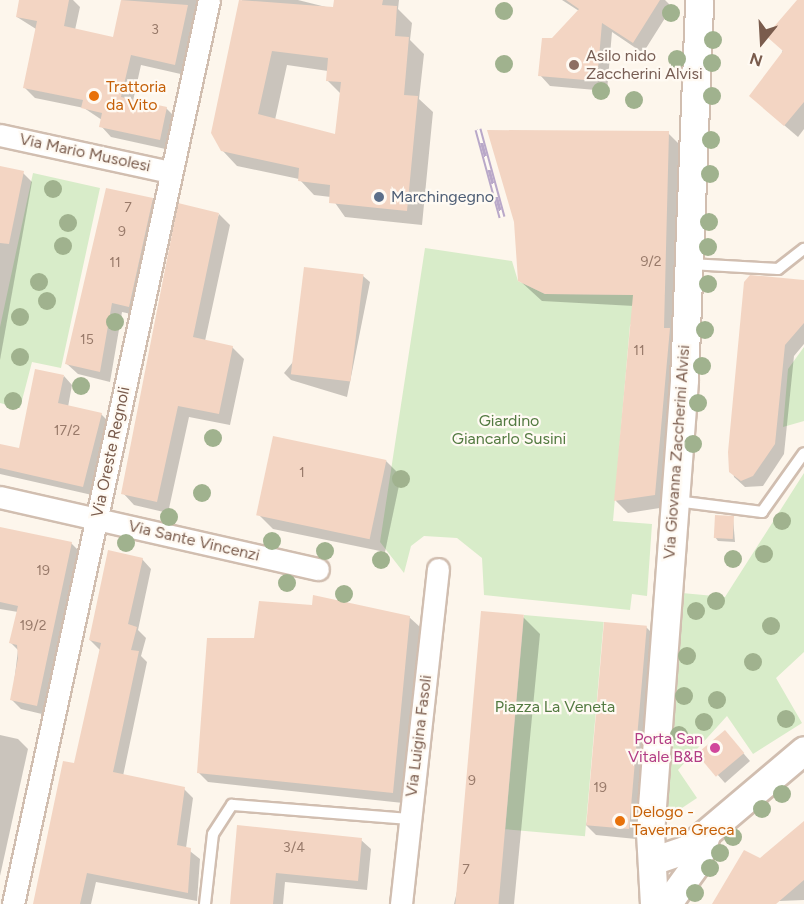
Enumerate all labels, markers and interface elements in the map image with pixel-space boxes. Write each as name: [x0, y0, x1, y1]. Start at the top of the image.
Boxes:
north arrow: [732, 12, 792, 72]
house number: 3: [151, 22, 159, 38]
place label: Asilo nido Zaccherini Alvisi: [586, 46, 703, 84]
text: N: [747, 49, 765, 71]
marker: Asilo nido Zaccherini Alvisi: [567, 58, 581, 72]
place label: Trattoria da Vito: [106, 77, 166, 115]
marker: Trattoria da Vito: [87, 89, 101, 103]
street label: Via Mario Musolesi: [18, 130, 152, 176]
place label: Marchingegno: [391, 187, 494, 207]
marker: Marchingegno: [372, 190, 386, 204]
house number: 7: [124, 200, 132, 216]
house number: 9: [118, 224, 126, 240]
house number: 9/2: [640, 254, 662, 270]
house number: 11: [109, 255, 121, 271]
house number: 15: [80, 332, 94, 348]
house number: 11: [633, 343, 645, 359]
street label: Via Giovanna Zaccherini Alvisi: [660, 344, 694, 560]
street label: Via Oreste Regnoli: [88, 385, 134, 519]
park label: Giardino Giancarlo Susini: [452, 411, 566, 449]
house number: 17/2: [54, 423, 80, 439]
house number: 1: [299, 465, 305, 481]
street label: Via Sante Vincenzi: [126, 517, 262, 565]
house number: 19: [36, 563, 50, 579]
house number: 19/2: [20, 618, 46, 634]
street label: Via Luigina Fasoli: [402, 674, 436, 798]
park label: Piazza La Veneta: [495, 697, 615, 717]
place label: Porta San Vitale B&B: [628, 729, 703, 767]
marker: Porta San Vitale B&B: [708, 741, 722, 755]
house number: 9: [468, 773, 476, 789]
house number: 19: [593, 780, 607, 796]
place label: Delogo - Taverna Greca: [632, 802, 734, 840]
marker: Delogo - Taverna Greca: [613, 814, 627, 828]
house number: 3/4: [283, 840, 305, 856]
house number: 7: [462, 862, 470, 878]

